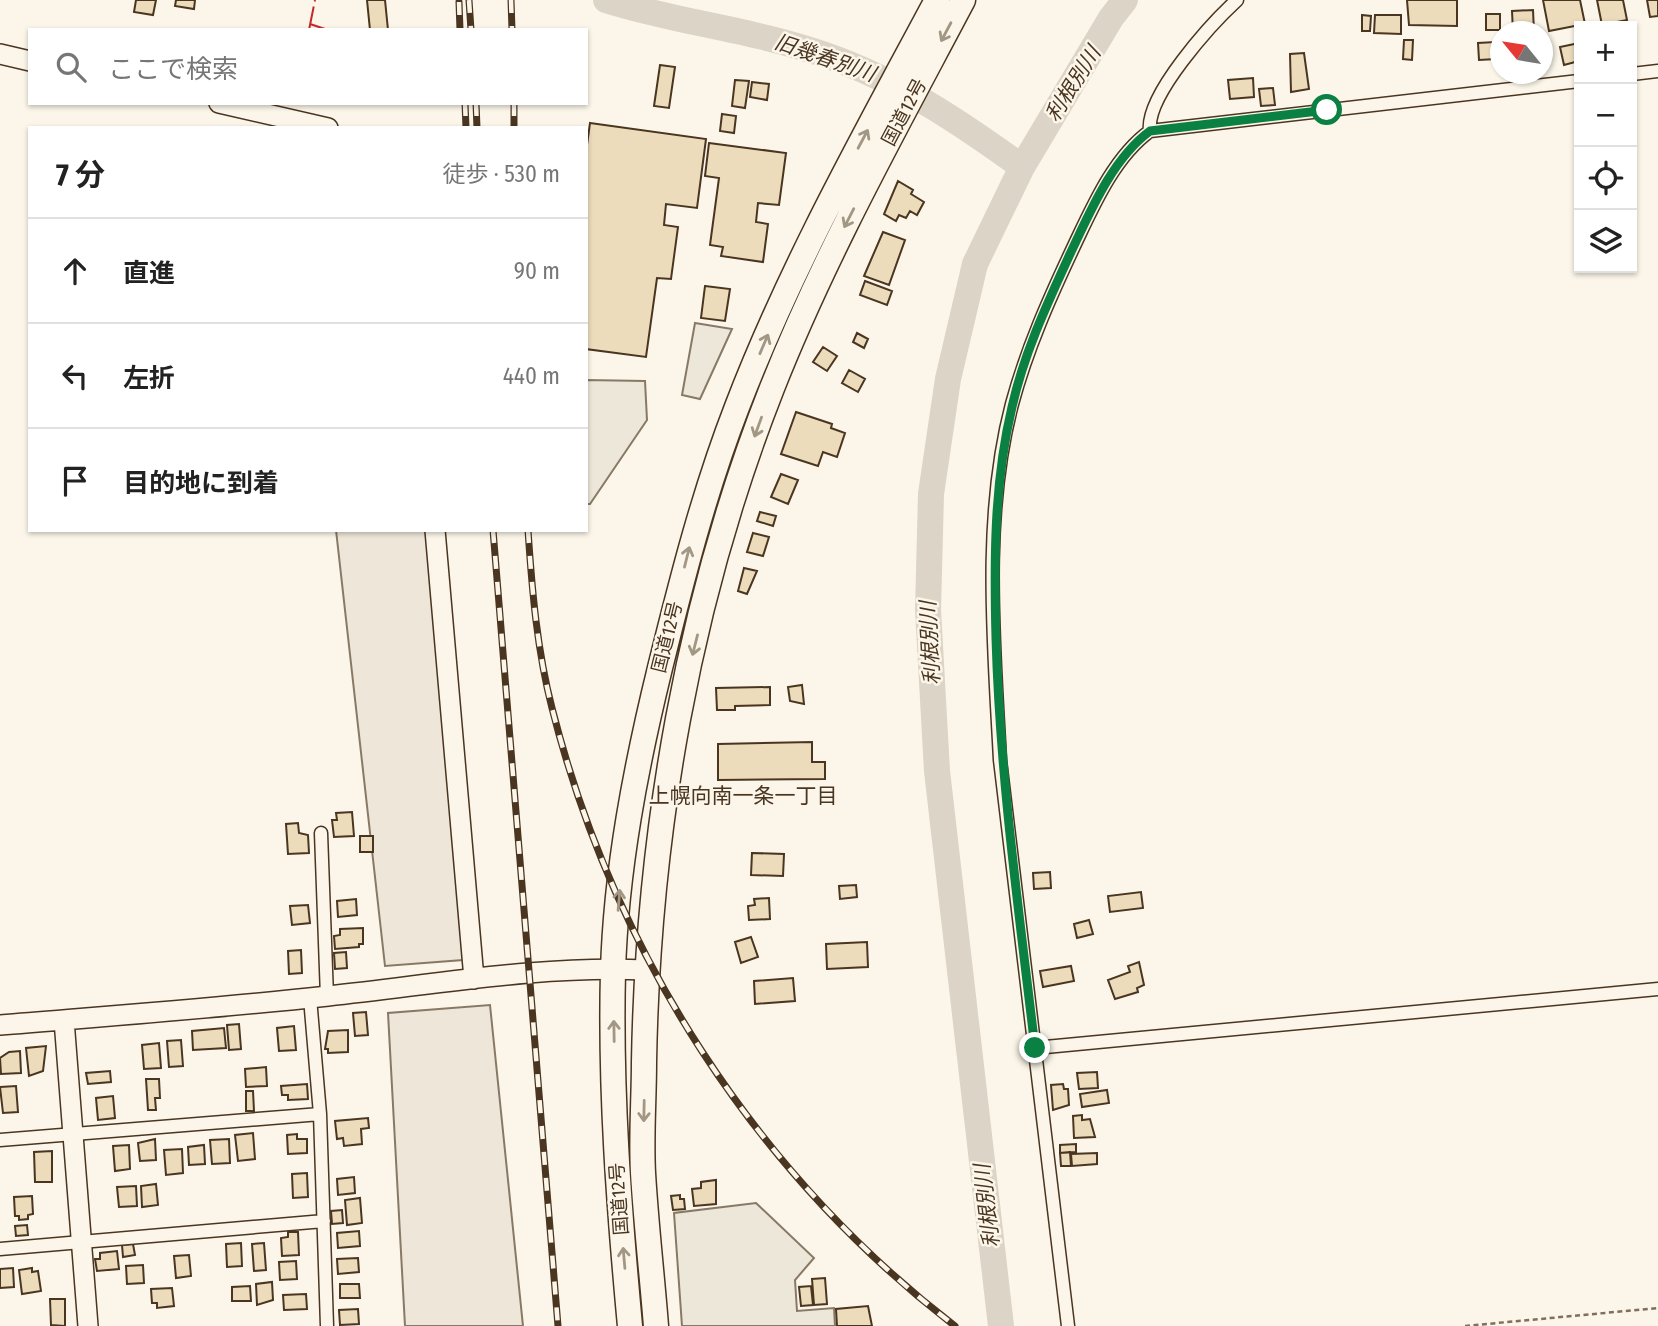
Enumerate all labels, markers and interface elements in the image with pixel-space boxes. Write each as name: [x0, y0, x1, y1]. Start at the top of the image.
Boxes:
one-way arrow: [939, 21, 953, 41]
north arrow: [1490, 21, 1553, 84]
map controls: [1574, 21, 1637, 273]
button: +: [1574, 21, 1637, 84]
search box: [28, 28, 588, 105]
water label: 旧幾春別川: [771, 29, 881, 88]
water label: 利根別川: [1040, 40, 1107, 127]
icon: search: [52, 48, 90, 86]
text: ここで検索: [108, 54, 238, 85]
street label: 国道12号: [877, 74, 931, 150]
button: −: [1574, 84, 1637, 147]
route start: [1311, 94, 1342, 125]
one-way arrow: [857, 129, 871, 150]
button: locate: [1574, 147, 1637, 210]
text: 7 分: [56, 157, 105, 193]
text: 徒歩 · 530 m: [442, 160, 560, 188]
one-way arrow: [841, 207, 855, 228]
button: layers: [1574, 210, 1637, 273]
icon: ahead: [56, 252, 94, 290]
text: 90 m: [514, 257, 560, 285]
text: 直進: [123, 258, 175, 289]
one-way arrow: [758, 333, 771, 355]
icon: left: [56, 357, 94, 395]
text: 440 m: [503, 362, 560, 390]
text: 左折: [123, 363, 175, 394]
one-way arrow: [751, 415, 763, 437]
icon: arrive: [56, 462, 94, 500]
text: 目的地に到着: [123, 468, 279, 499]
one-way arrow: [681, 547, 694, 569]
water label: 利根別川: [915, 598, 945, 686]
street label: 国道12号: [647, 599, 687, 675]
one-way arrow: [688, 633, 701, 656]
district label: 上幌向南一条一丁目: [649, 783, 838, 809]
one-way arrow: [613, 889, 626, 912]
one-way arrow: [607, 1020, 621, 1043]
route end: [1019, 1032, 1050, 1063]
one-way arrow: [637, 1100, 650, 1123]
water label: 利根別川: [969, 1161, 1005, 1249]
street label: 国道12号: [605, 1162, 633, 1236]
one-way arrow: [617, 1247, 630, 1270]

